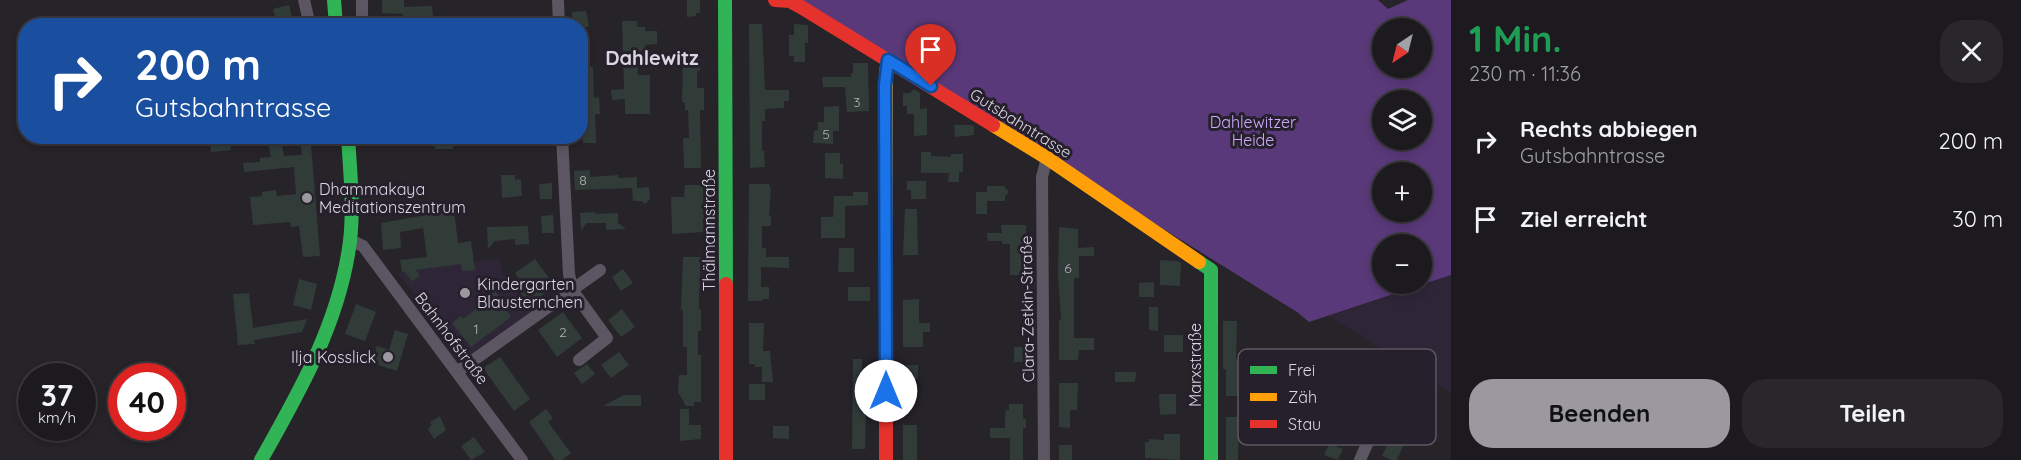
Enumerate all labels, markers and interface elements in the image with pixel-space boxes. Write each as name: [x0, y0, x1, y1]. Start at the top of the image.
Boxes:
text: 1 Min.: [1469, 16, 1561, 61]
north arrow: [1372, 18, 1432, 78]
map controls: [1372, 18, 1432, 294]
button: close: [1940, 20, 2003, 83]
pin: [905, 24, 956, 86]
icon: arrive: [914, 33, 947, 66]
text: 200 m: [135, 38, 261, 91]
icon: right: [36, 42, 114, 120]
district label: Dahlewitz: [605, 45, 699, 70]
text: 230 m · 11:36: [1469, 61, 1581, 86]
street label: Gutsbahntrasse: [966, 84, 1076, 162]
text: Gutsbahntrasse: [135, 90, 331, 124]
button: layers: [1372, 90, 1432, 150]
house number: 3: [853, 93, 861, 111]
park label: Dahlewitzer Heide: [1210, 112, 1296, 150]
text: Rechts abbiegen: [1520, 115, 1698, 143]
house number: 5: [822, 125, 830, 143]
icon: right: [1469, 125, 1502, 158]
text: 200 m: [1939, 127, 2003, 155]
text: Gutsbahntrasse: [1520, 143, 1665, 168]
button: +: [1372, 162, 1432, 222]
street label: Thälmannstraße: [699, 169, 719, 291]
house number: 8: [579, 171, 587, 189]
place label: Dhammakaya Meditationszentrum: [319, 179, 466, 217]
marker: Dhammakaya Meditationszentrum: [300, 191, 314, 205]
icon: arrive: [1469, 203, 1502, 236]
text: Ziel erreicht: [1520, 205, 1648, 233]
text: 30 m: [1952, 205, 2003, 233]
button: −: [1372, 234, 1432, 294]
street label: Clara-Zetkin-Straße: [1016, 235, 1038, 383]
house number: 6: [1064, 259, 1072, 277]
place label: Kindergarten Blausternchen: [477, 274, 583, 312]
marker: Kindergarten Blausternchen: [458, 286, 472, 300]
street label: Bahnhofstraße: [411, 288, 493, 388]
house number: 1: [473, 320, 479, 338]
house number: 2: [559, 323, 567, 341]
street label: Marxstraße: [1185, 323, 1205, 407]
place label: Ilja Kosslick: [291, 347, 376, 367]
legend: [1238, 349, 1436, 445]
marker: Ilja Kosslick: [381, 350, 395, 364]
position arrow: [854, 359, 918, 423]
text: Frei: [1288, 360, 1315, 380]
speed limit sign: 40: [108, 363, 186, 441]
text: 37: [41, 376, 73, 414]
button: Beenden: [1469, 379, 1730, 448]
button: Teilen: [1742, 379, 2003, 448]
text: Zäh: [1288, 387, 1317, 407]
text: km/h: [38, 408, 76, 427]
text: Stau: [1288, 414, 1321, 434]

